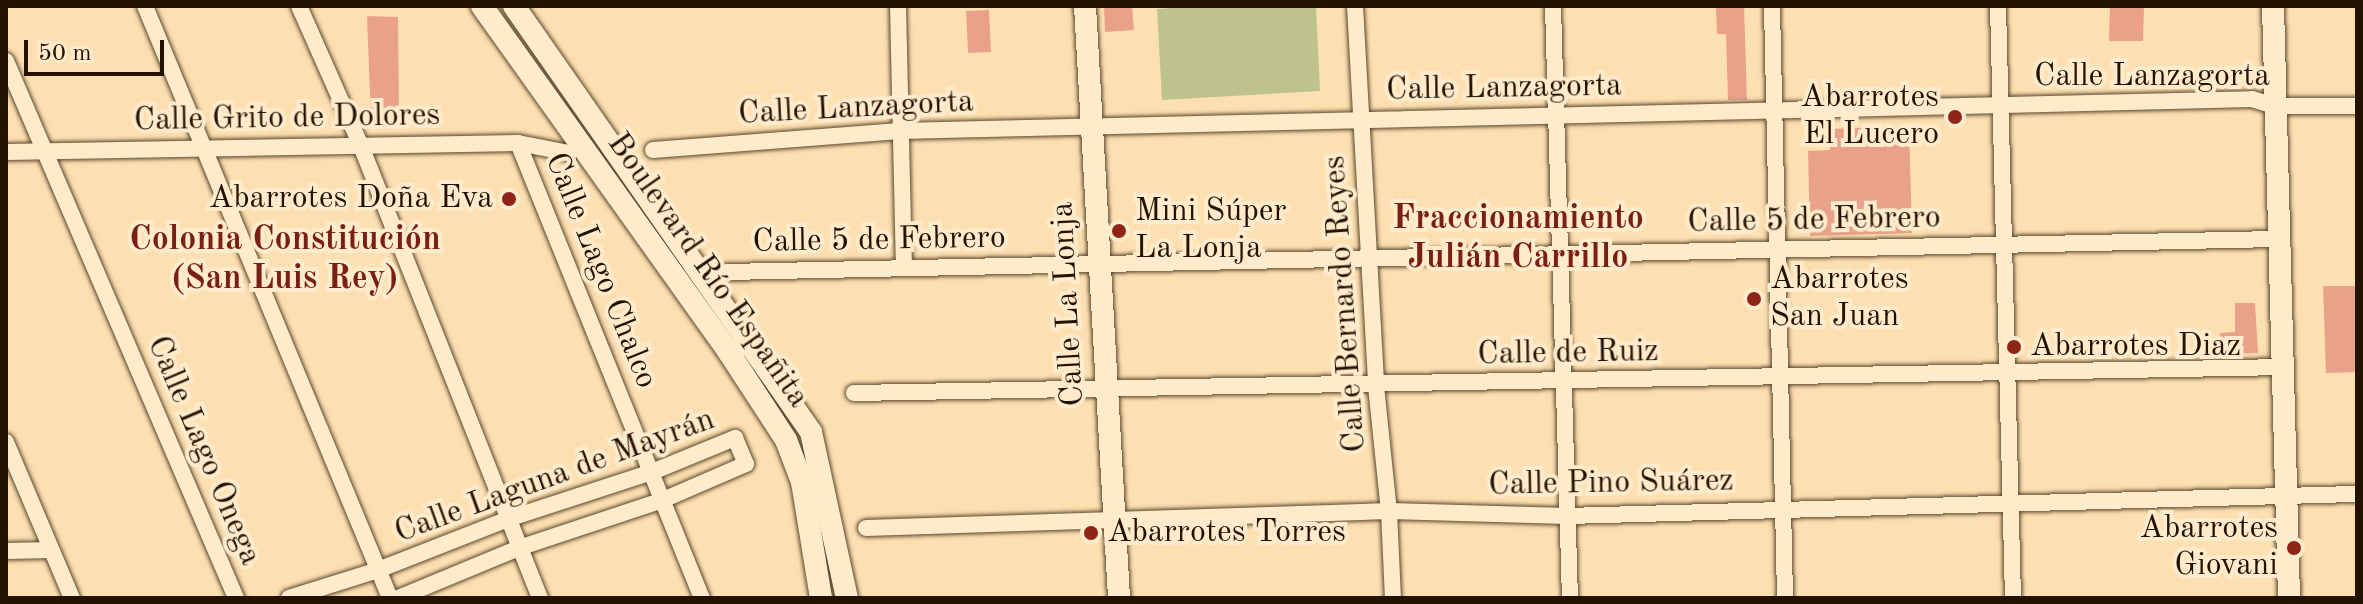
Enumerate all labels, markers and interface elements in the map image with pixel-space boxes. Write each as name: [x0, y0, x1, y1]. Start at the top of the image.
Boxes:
scale bar: [28, 24, 168, 74]
text: 50 m: [38, 42, 92, 66]
street label: Calle Lanzagorta: [2034, 58, 2270, 96]
street label: Calle Lanzagorta: [1386, 68, 1622, 110]
place label: Abarrotes El Lucero: [1800, 80, 1939, 155]
street label: Calle Lanzagorta: [737, 84, 975, 134]
street label: Calle Grito de Dolores: [133, 97, 441, 141]
marker: Abarrotes El Lucero: [1946, 108, 1964, 126]
street label: Boulevard Río Españita: [598, 126, 816, 416]
street label: Calle Lago Chalco: [535, 148, 665, 394]
street label: Calle Bernardo Reyes: [1316, 154, 1376, 454]
place label: Abarrotes Doña Eva: [209, 180, 493, 218]
marker: Abarrotes Doña Eva: [500, 190, 518, 208]
place label: Mini Súper La Lonja: [1135, 194, 1287, 269]
district label: Fraccionamiento Julián Carrillo: [1392, 199, 1644, 278]
street label: Calle 5 de Febrero: [1687, 200, 1941, 242]
street label: Calle La Lonja: [1044, 201, 1094, 407]
district label: Colonia Constitución (San Luis Rey): [129, 220, 441, 300]
street label: Calle 5 de Febrero: [752, 220, 1006, 262]
marker: Mini Súper La Lonja: [1110, 222, 1128, 240]
place label: Abarrotes San Juan: [1770, 262, 1909, 337]
marker: Abarrotes San Juan: [1745, 290, 1763, 308]
place label: Abarrotes Diaz: [2030, 328, 2241, 366]
street label: Calle Lago Onega: [137, 331, 269, 571]
street label: Calle de Ruiz: [1477, 333, 1659, 375]
marker: Abarrotes Diaz: [2005, 338, 2023, 356]
street label: Calle Laguna de Mayrán: [390, 401, 720, 553]
street label: Calle Pino Suárez: [1488, 463, 1734, 505]
place label: Abarrotes Giovani: [2139, 511, 2278, 586]
place label: Abarrotes Torres: [1107, 514, 1346, 552]
marker: Abarrotes Torres: [1082, 524, 1100, 542]
marker: Abarrotes Giovani: [2285, 539, 2303, 557]

